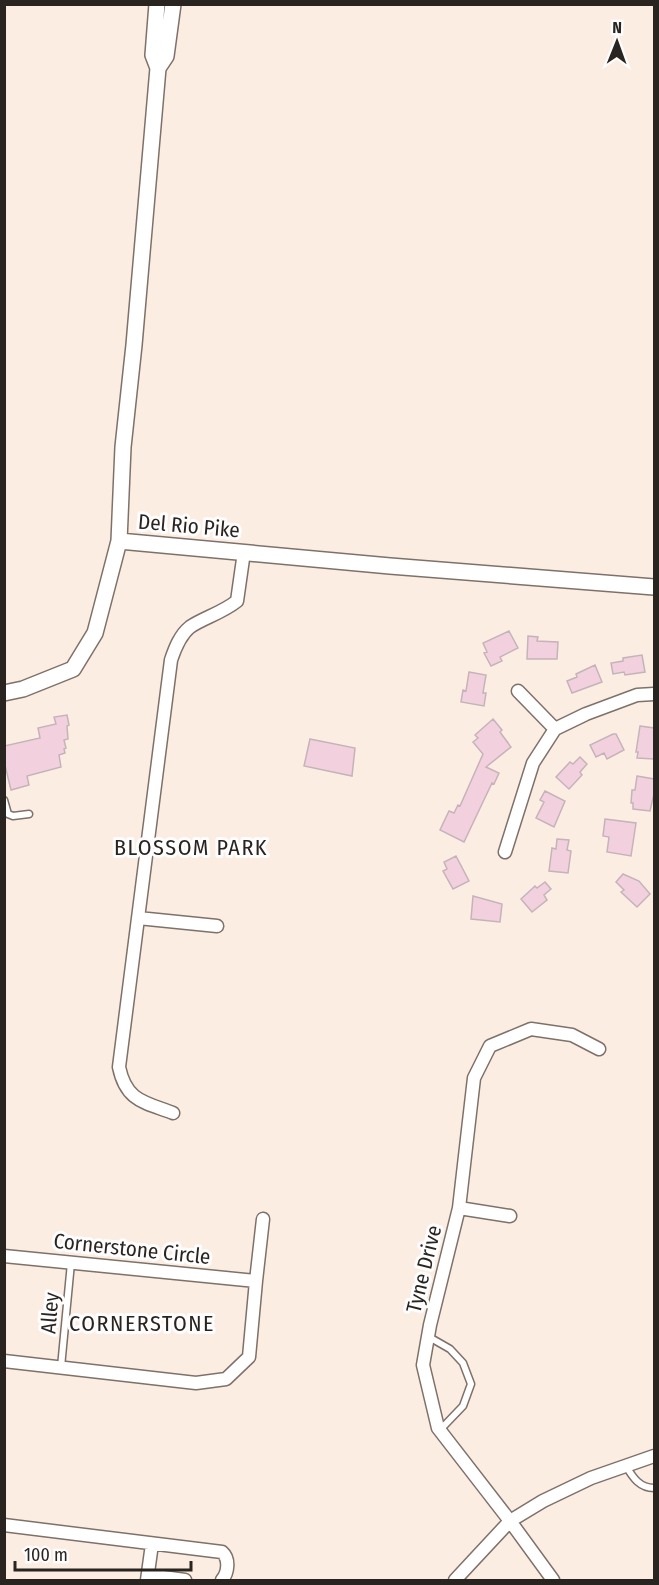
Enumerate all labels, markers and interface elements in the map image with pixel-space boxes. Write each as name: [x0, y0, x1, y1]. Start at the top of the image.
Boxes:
north arrow: [587, 12, 647, 72]
text: N: [612, 18, 622, 37]
street label: Del Rio Pike: [137, 509, 241, 543]
district label: BLOSSOM PARK: [114, 834, 268, 861]
street label: Tyne Drive: [401, 1223, 447, 1315]
street label: Cornerstone Circle: [52, 1228, 212, 1270]
street label: Alley: [35, 1290, 65, 1335]
district label: CORNERSTONE: [69, 1310, 215, 1337]
scale bar: [15, 1534, 190, 1572]
text: 100 m: [24, 1544, 68, 1566]

